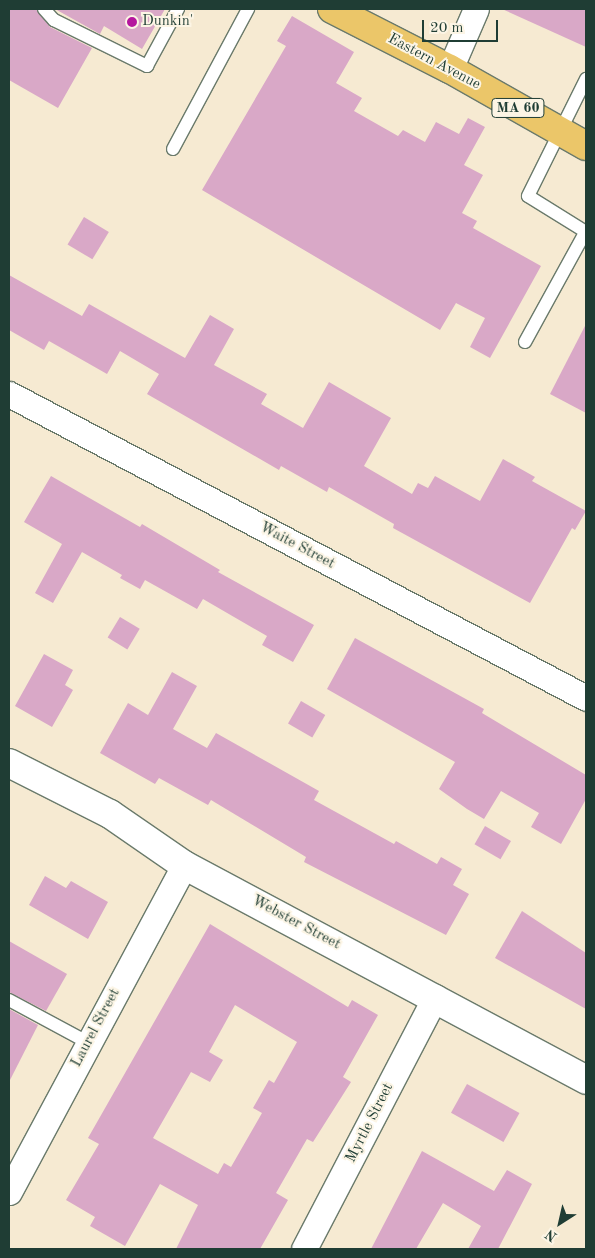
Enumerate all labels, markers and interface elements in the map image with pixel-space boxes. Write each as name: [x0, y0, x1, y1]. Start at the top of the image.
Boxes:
scale bar: [425, 10, 501, 42]
place label: Dunkin': [142, 13, 193, 31]
marker: Dunkin': [126, 16, 138, 28]
text: 20 m: [430, 21, 464, 36]
street label: Eastern Avenue: [385, 30, 483, 94]
road number: MA 60: [490, 96, 546, 120]
street label: Waite Street: [256, 519, 338, 573]
street label: Webster Street: [249, 892, 343, 954]
street label: Laurel Street: [68, 986, 124, 1070]
street label: Myrtle Street: [342, 1080, 398, 1166]
north arrow: [535, 1198, 585, 1248]
text: N: [543, 1226, 560, 1244]

